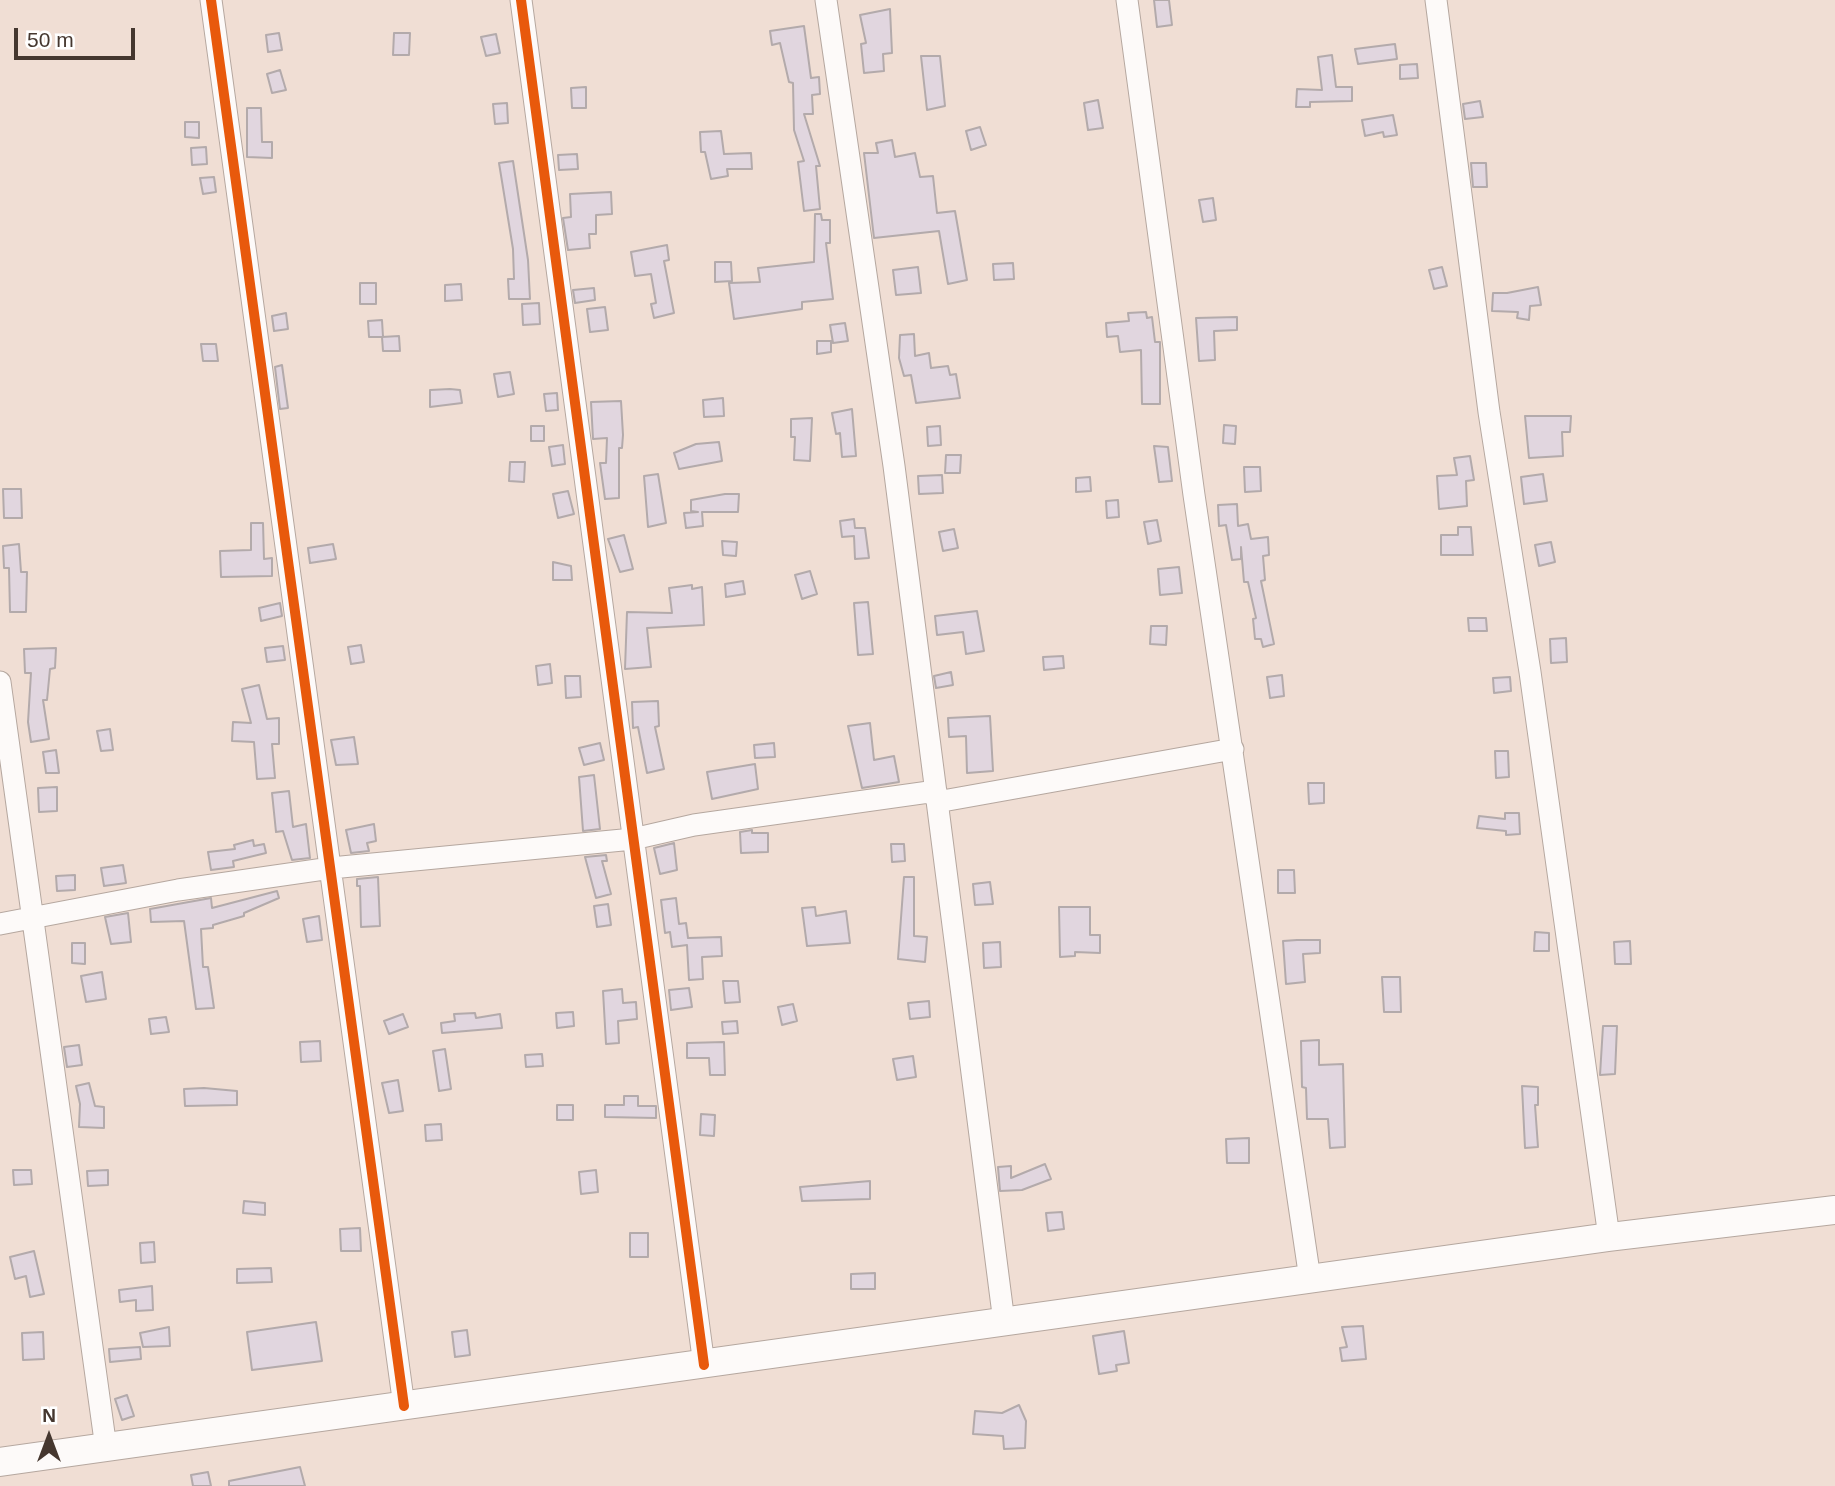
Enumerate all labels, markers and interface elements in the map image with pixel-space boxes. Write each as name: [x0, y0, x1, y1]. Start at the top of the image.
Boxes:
scale bar: [18, 14, 138, 58]
text: 50 m: [27, 28, 74, 51]
north arrow: [14, 1402, 84, 1472]
text: N: [42, 1405, 56, 1426]

